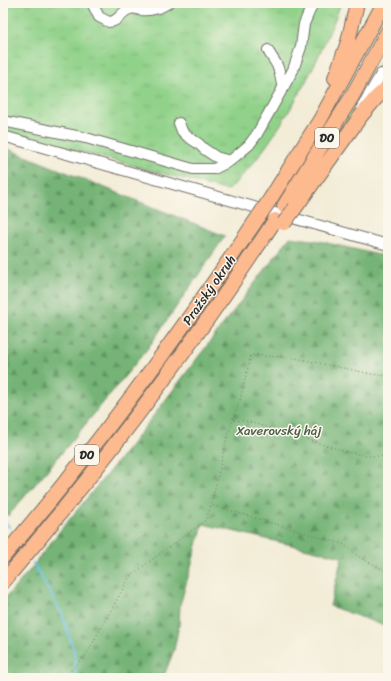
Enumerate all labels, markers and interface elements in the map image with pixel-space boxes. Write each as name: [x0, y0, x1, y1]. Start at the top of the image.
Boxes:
road number: D0: [315, 128, 339, 148]
street label: Pražský okruh: [176, 250, 242, 330]
park label: Xaverovský háj: [235, 419, 322, 442]
road number: D0: [75, 445, 99, 465]

